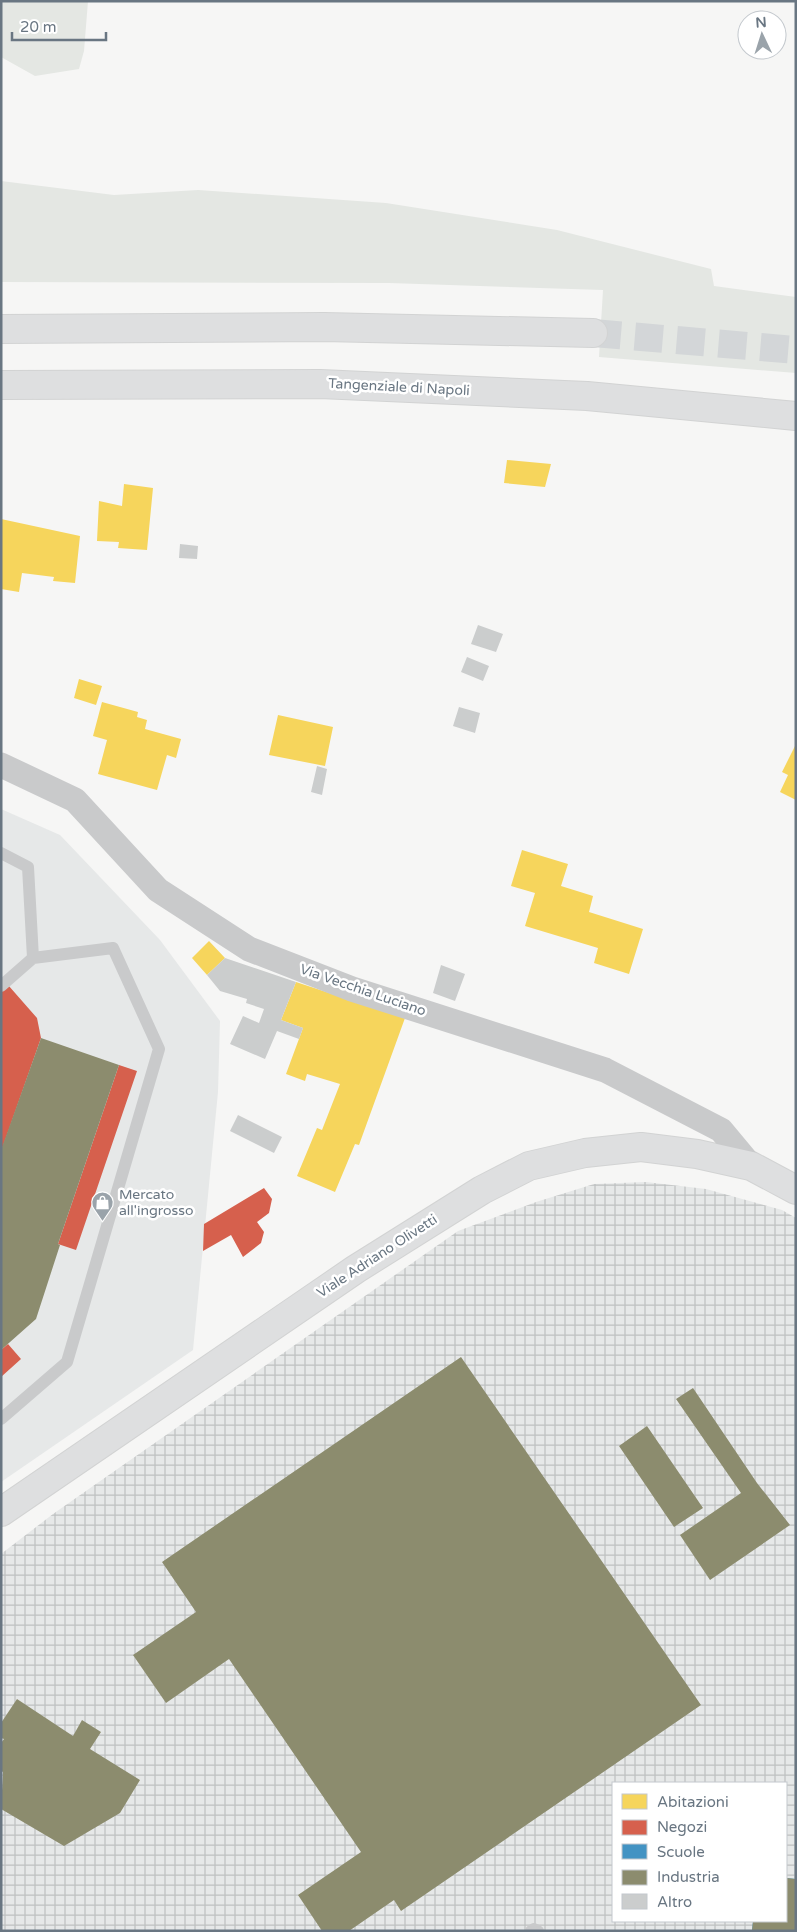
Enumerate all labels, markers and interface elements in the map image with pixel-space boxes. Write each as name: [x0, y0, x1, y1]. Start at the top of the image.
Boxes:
scale bar: [12, 10, 106, 42]
north arrow: [737, 10, 787, 60]
text: N: [755, 14, 767, 31]
text: 20 m: [20, 18, 57, 36]
street label: Tangenziale di Napoli: [328, 375, 470, 399]
street label: Via Vecchia Luciano: [298, 960, 428, 1020]
place label: Mercato all'ingrosso: [119, 1186, 193, 1219]
shop icon: Mercato all'ingrosso: [91, 1190, 115, 1221]
street label: Viale Adriano Olivetti: [314, 1211, 440, 1301]
legend: [612, 1782, 787, 1922]
text: Abitazioni: [657, 1793, 729, 1811]
text: Negozi: [657, 1818, 707, 1836]
text: Scuole: [657, 1843, 705, 1861]
text: Industria: [657, 1868, 720, 1886]
text: Altro: [657, 1893, 692, 1911]

